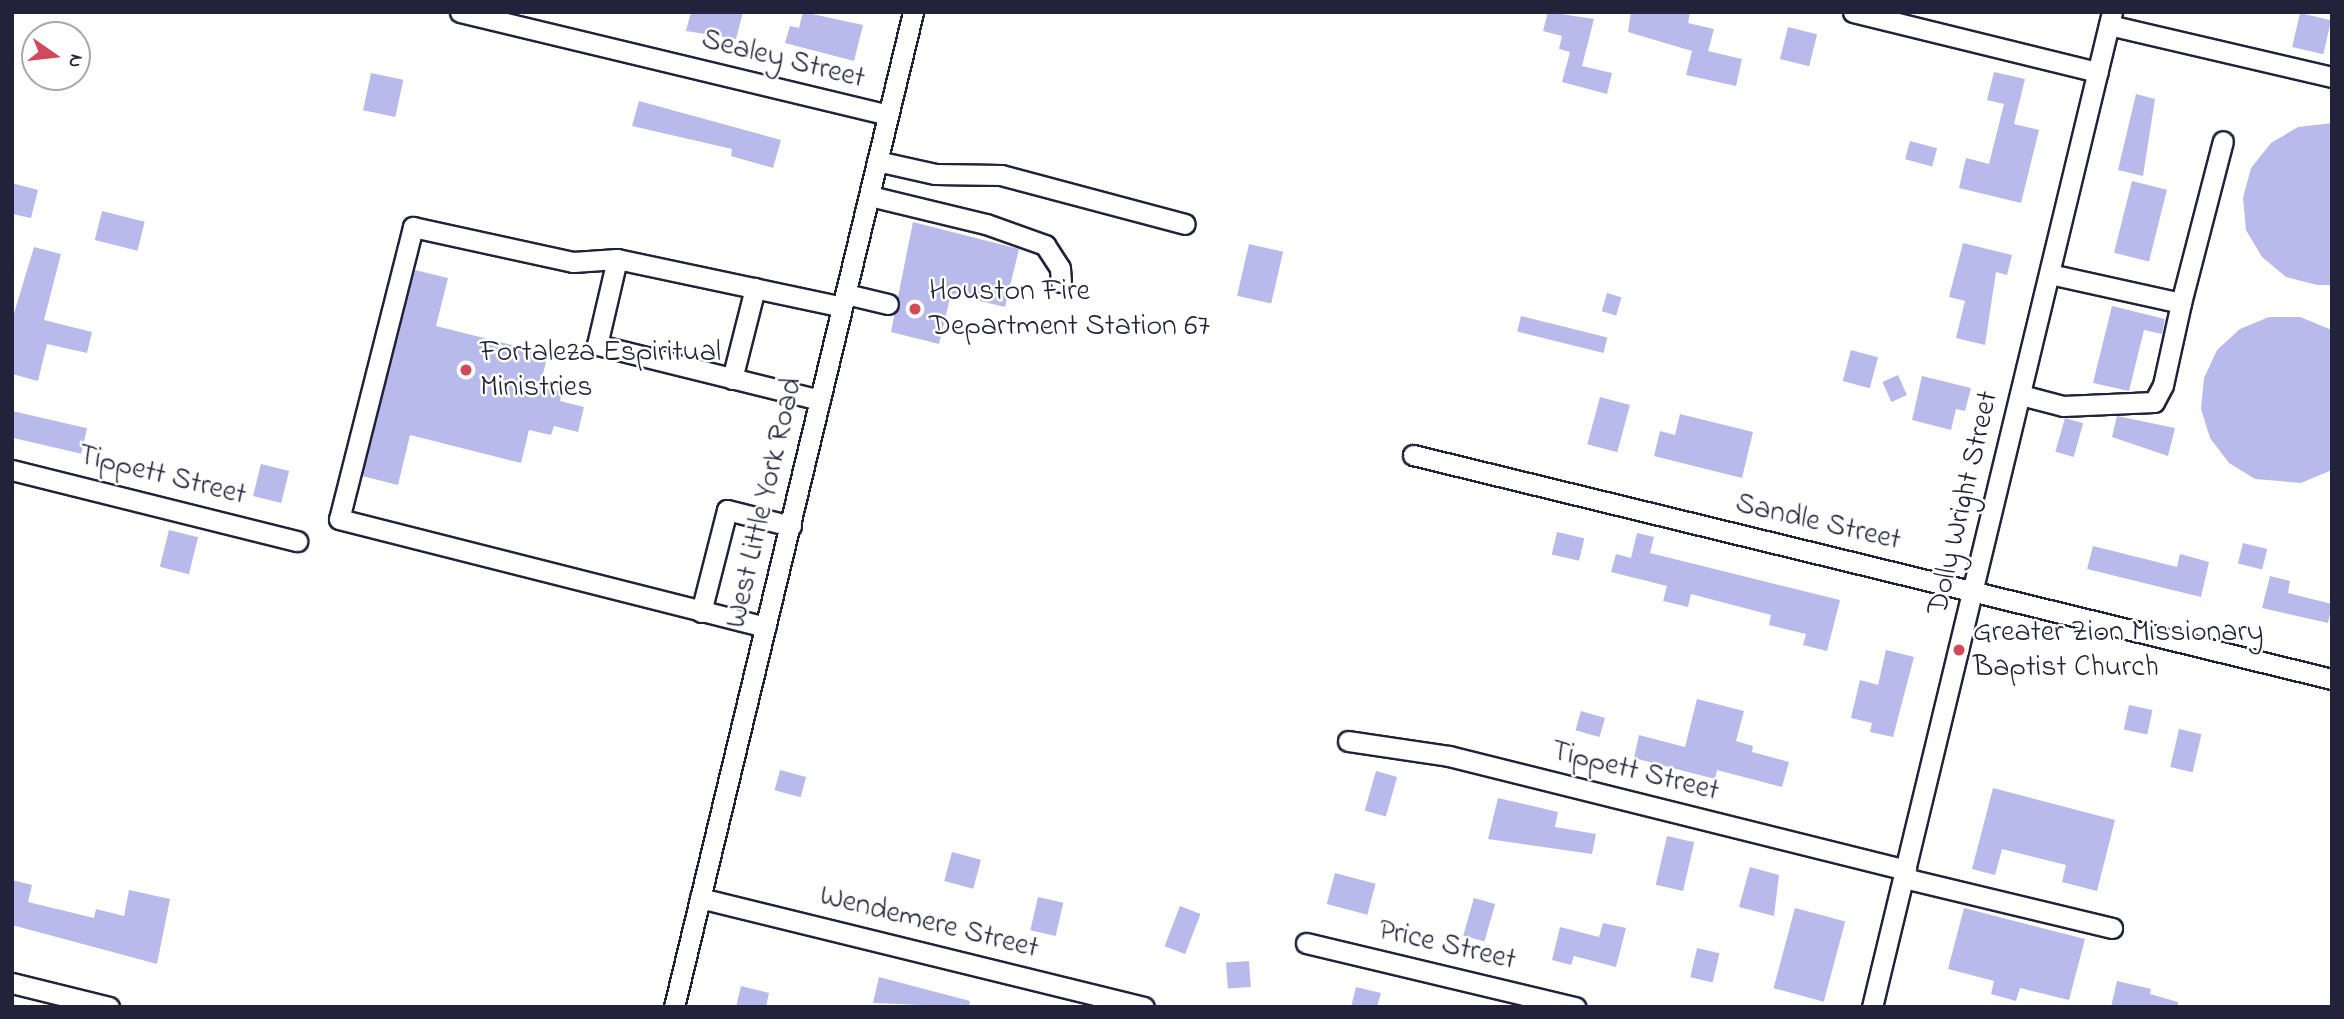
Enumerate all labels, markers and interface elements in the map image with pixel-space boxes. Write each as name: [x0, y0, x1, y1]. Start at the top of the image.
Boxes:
north arrow: [21, 21, 91, 91]
street label: Sealey Street: [698, 22, 868, 98]
text: N: [60, 51, 90, 70]
place label: Houston Fire Department Station 67: [929, 274, 1210, 344]
marker: Houston Fire Department Station 67: [907, 301, 923, 317]
place label: Fortaleza Espiritual Ministries: [480, 335, 721, 406]
marker: Fortaleza Espiritual Ministries: [458, 362, 474, 378]
street label: West Little York Road: [719, 374, 811, 632]
street label: Dolly Wright Street: [1921, 388, 2007, 618]
street label: Tippett Street: [74, 438, 250, 514]
street label: Sandle Street: [1732, 486, 1904, 560]
place label: Greater Zion Missionary Baptist Church: [1973, 615, 2264, 686]
marker: Greater Zion Missionary Baptist Church: [1951, 642, 1967, 658]
street label: Tippett Street: [1547, 734, 1723, 810]
street label: Wendemere Street: [816, 878, 1042, 968]
street label: Price Street: [1375, 913, 1519, 979]

